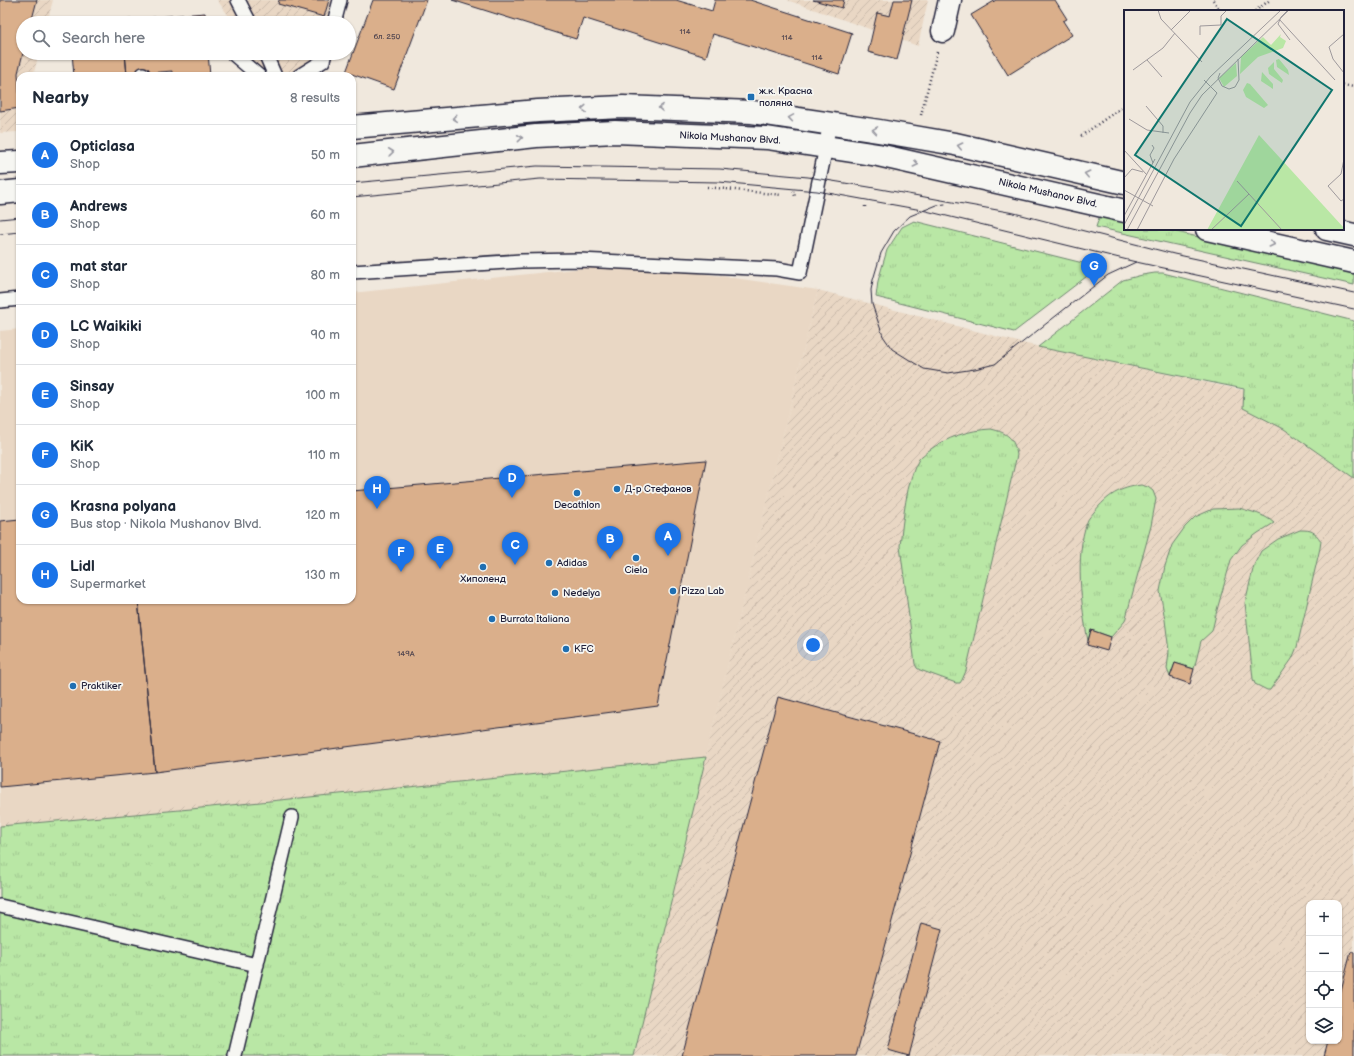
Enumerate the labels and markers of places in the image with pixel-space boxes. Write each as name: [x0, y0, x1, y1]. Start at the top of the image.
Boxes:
place label: ж.к. Красна поляна: [759, 85, 812, 109]
marker: ж.к. Красна поляна: [746, 92, 756, 102]
pin: G: [1081, 253, 1107, 286]
pin: D: [499, 465, 525, 498]
pin: H: [364, 476, 390, 509]
place label: Д-р Стефанов: [625, 483, 692, 495]
marker: Д-р Стефанов: [612, 484, 622, 494]
marker: Decathlon: [572, 488, 582, 498]
place label: Decathlon: [554, 499, 600, 511]
pin: A: [655, 523, 681, 556]
pin: B: [597, 526, 623, 559]
pin: C: [502, 532, 528, 565]
pin: E: [427, 536, 453, 569]
pin: F: [388, 539, 414, 572]
marker: Ciela: [631, 553, 641, 563]
place label: Adidas: [557, 557, 587, 569]
marker: Adidas: [544, 558, 554, 568]
marker: Хиполенд: [478, 562, 488, 572]
place label: Ciela: [624, 564, 648, 576]
place label: Хиполенд: [460, 573, 506, 585]
place label: Pizza Lab: [681, 585, 725, 597]
marker: Pizza Lab: [668, 586, 678, 596]
place label: Nedelya: [563, 587, 601, 599]
marker: Nedelya: [550, 588, 560, 598]
place label: Burrata Italiana: [500, 613, 570, 625]
marker: Burrata Italiana: [487, 614, 497, 624]
place label: KFC: [574, 643, 594, 655]
marker: KFC: [561, 644, 571, 654]
place label: Praktiker: [81, 680, 122, 692]
marker: Praktiker: [68, 681, 78, 691]

